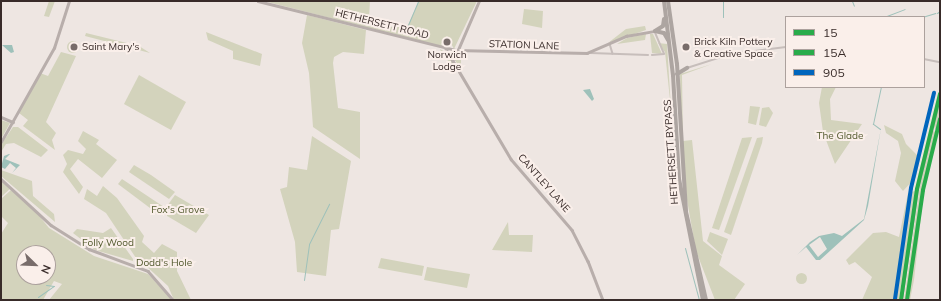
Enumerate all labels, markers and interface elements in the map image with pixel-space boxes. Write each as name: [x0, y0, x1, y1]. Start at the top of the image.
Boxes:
street label: HETHERSETT ROAD: [334, 7, 430, 41]
legend: [785, 16, 925, 88]
text: 15: [823, 25, 837, 40]
place label: Brick Kiln Pottery & Creative Space: [694, 35, 773, 58]
marker: Norwich Lodge: [442, 37, 452, 47]
street label: STATION LANE: [489, 38, 559, 52]
place label: Saint Mary's: [82, 41, 140, 53]
marker: Saint Mary's: [69, 42, 79, 52]
marker: Brick Kiln Pottery & Creative Space: [681, 42, 691, 52]
text: 15A: [823, 45, 846, 60]
place label: Norwich Lodge: [428, 48, 466, 72]
text: 905: [823, 65, 845, 80]
street label: HETHERSETT BYPASS: [661, 99, 681, 205]
park label: The Glade: [816, 130, 864, 142]
street label: CANTLEY LANE: [515, 151, 573, 215]
park label: Fox's Grove: [151, 204, 205, 216]
park label: Folly Wood: [82, 237, 134, 249]
north arrow: [16, 245, 56, 285]
park label: Dodd's Hole: [136, 257, 192, 269]
text: N: [38, 263, 54, 276]

